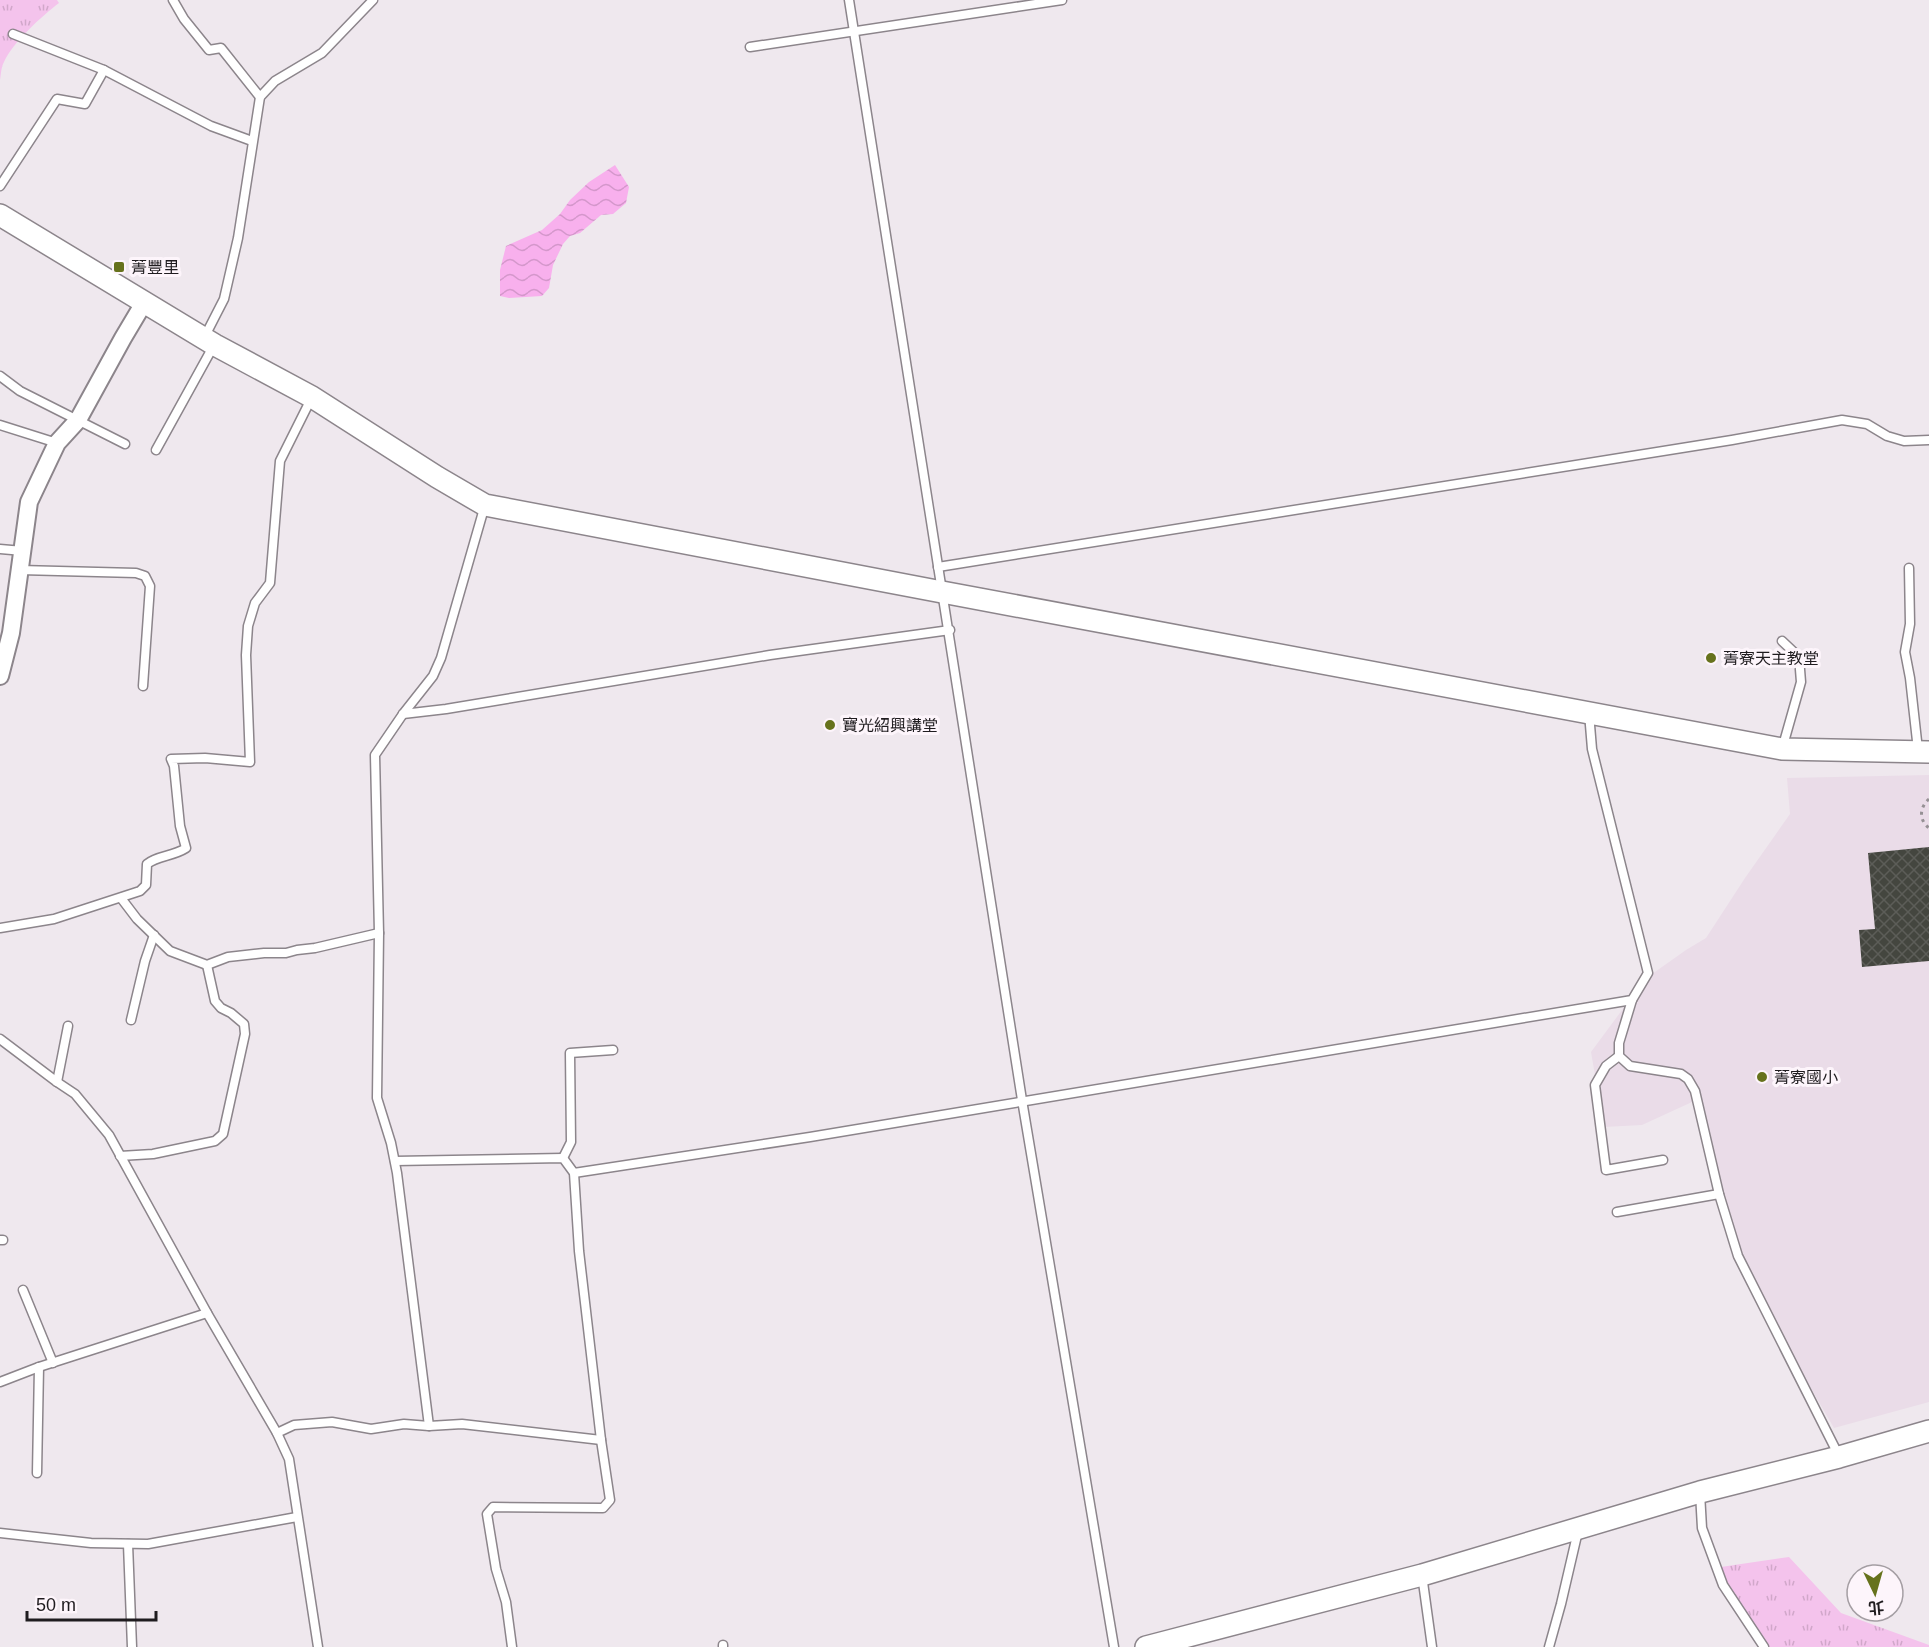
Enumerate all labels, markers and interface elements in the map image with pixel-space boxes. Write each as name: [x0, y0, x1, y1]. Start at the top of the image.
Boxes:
place label: 菁豐里: [131, 259, 179, 276]
marker: 菁豐里: [112, 260, 126, 274]
place label: 菁寮天主教堂: [1723, 650, 1819, 667]
marker: 菁寮天主教堂: [1704, 651, 1718, 665]
place label: 寶光紹興講堂: [842, 716, 938, 734]
marker: 寶光紹興講堂: [823, 718, 837, 732]
place label: 菁寮國小: [1774, 1069, 1838, 1086]
marker: 菁寮國小: [1755, 1070, 1769, 1084]
north arrow: [1845, 1563, 1905, 1623]
scale bar: [27, 1584, 156, 1622]
text: 50 m: [36, 1595, 76, 1615]
text: 北: [1868, 1598, 1885, 1617]

